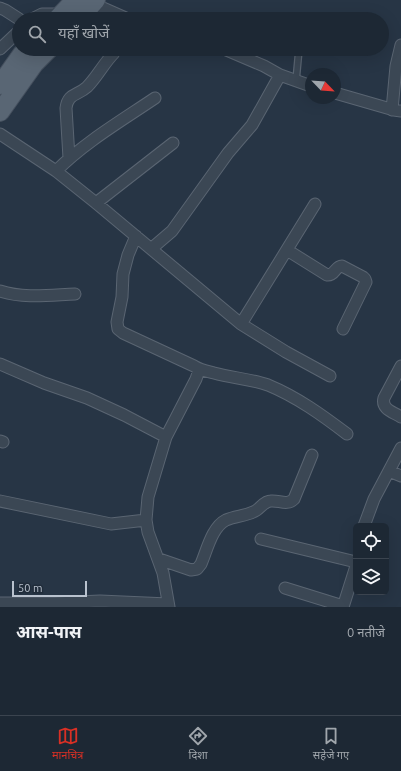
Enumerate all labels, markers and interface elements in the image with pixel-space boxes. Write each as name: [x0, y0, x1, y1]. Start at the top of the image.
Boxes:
search box: [12, 12, 389, 56]
icon: search: [26, 23, 48, 45]
text: यहाँ खोजें: [58, 24, 109, 41]
north arrow: [305, 68, 341, 104]
map controls: [353, 523, 389, 595]
button: locate: [353, 523, 389, 559]
button: layers: [353, 559, 389, 595]
scale bar: [12, 579, 87, 598]
text: 50 m: [18, 582, 42, 594]
text: आस-पास: [16, 622, 82, 641]
text: 0 नतीजे: [347, 625, 385, 639]
tab: मानचित्र: [52, 725, 83, 763]
tab: दिशा: [187, 725, 209, 763]
tab: सहेजे गए: [313, 725, 349, 763]

